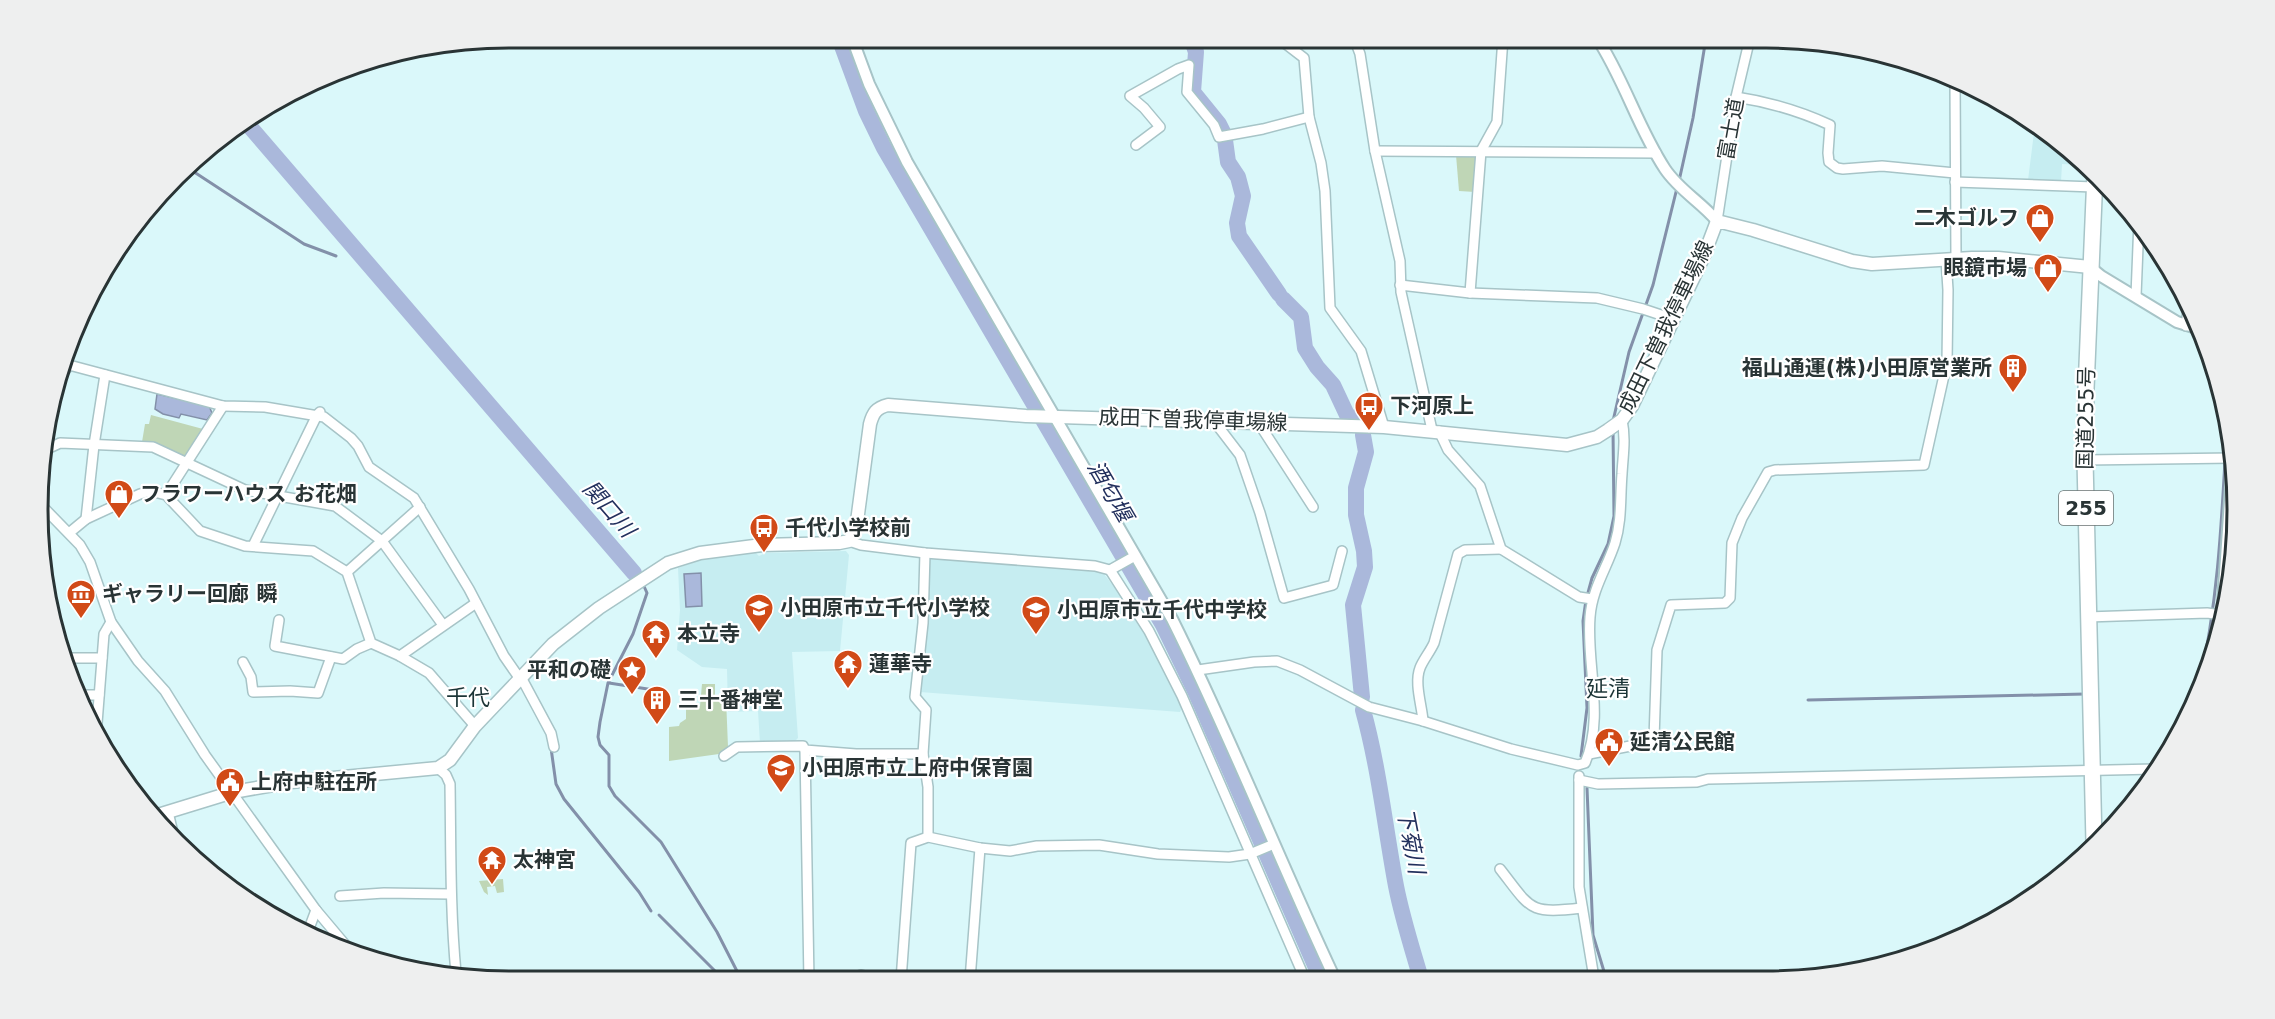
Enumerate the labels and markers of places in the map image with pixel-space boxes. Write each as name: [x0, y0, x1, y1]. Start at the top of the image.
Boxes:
shop icon: 二木ゴルフ: [2024, 202, 2056, 244]
place label: 二木ゴルフ: [1914, 206, 2019, 230]
shop icon: 眼鏡市場: [2032, 252, 2064, 294]
place label: 眼鏡市場: [1943, 256, 2027, 280]
building icon: 福山通運(株)小田原営業所: [1997, 352, 2029, 394]
place label: 福山通運(株)小田原営業所: [1742, 356, 1992, 380]
bus stop icon: 下河原上: [1353, 390, 1385, 432]
place label: 下河原上: [1390, 394, 1474, 418]
shop icon: フラワーハウス お花畑: [103, 478, 135, 520]
place label: フラワーハウス お花畑: [140, 482, 357, 506]
bus stop icon: 千代小学校前: [748, 512, 780, 554]
place label: 千代小学校前: [785, 516, 911, 540]
museum icon: ギャラリー回廊 瞬: [65, 578, 97, 620]
place label: ギャラリー回廊 瞬: [102, 582, 277, 606]
school or university icon: 小田原市立千代小学校: [743, 592, 775, 634]
school or university icon: 小田原市立千代中学校: [1020, 594, 1052, 636]
place label: 小田原市立千代小学校: [780, 596, 990, 620]
place label: 小田原市立千代中学校: [1057, 598, 1267, 622]
temple icon: 本立寺: [640, 618, 672, 660]
place label: 本立寺: [677, 622, 740, 646]
temple icon: 蓮華寺: [832, 648, 864, 690]
place label: 蓮華寺: [869, 652, 932, 676]
place icon: 平和の礎: [616, 654, 648, 696]
place label: 平和の礎: [527, 658, 611, 682]
building icon: 三十番神堂: [641, 684, 673, 726]
place label: 三十番神堂: [678, 688, 783, 712]
public building icon: 延清公民館: [1593, 726, 1625, 768]
place label: 延清公民館: [1630, 730, 1735, 754]
school or university icon: 小田原市立上府中保育園: [765, 752, 797, 794]
place label: 小田原市立上府中保育園: [802, 756, 1033, 780]
public building icon: 上府中駐在所: [214, 766, 246, 808]
place label: 上府中駐在所: [251, 770, 377, 794]
temple icon: 太神宮: [476, 844, 508, 886]
place label: 太神宮: [513, 848, 576, 872]

